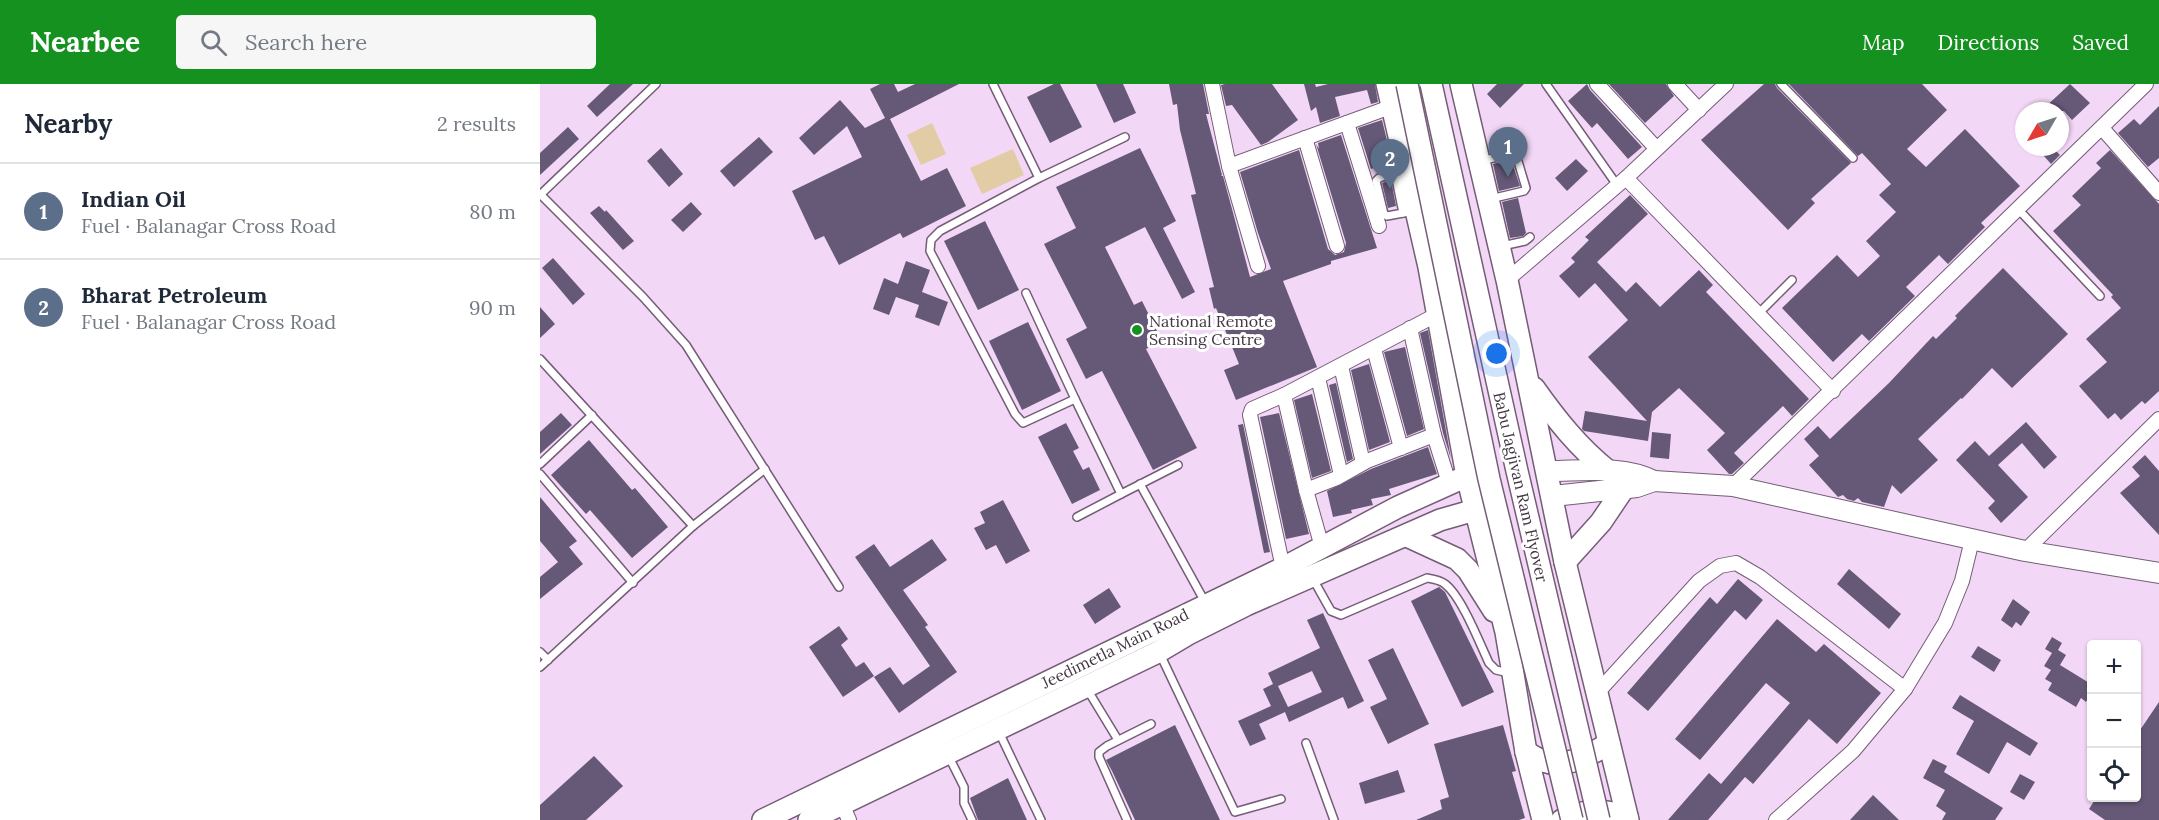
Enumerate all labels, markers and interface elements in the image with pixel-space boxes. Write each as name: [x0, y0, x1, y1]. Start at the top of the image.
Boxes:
search box: [176, 15, 596, 69]
text: Nearbee: [30, 24, 140, 60]
icon: search: [197, 26, 230, 59]
text: Search here: [245, 28, 367, 56]
text: Map: [1862, 29, 1905, 56]
text: Directions: [1938, 29, 2039, 56]
text: Saved: [2072, 29, 2129, 56]
north arrow: [2015, 102, 2069, 156]
text: Nearby: [24, 107, 112, 140]
text: 2 results: [437, 111, 516, 136]
pin: 1: [1488, 128, 1528, 177]
pin: 2: [1370, 140, 1410, 189]
text: Indian Oil: [81, 185, 186, 213]
text: 1: [39, 199, 48, 224]
text: 80 m: [469, 199, 516, 224]
text: Fuel · Balanagar Cross Road: [81, 213, 336, 238]
text: Bharat Petroleum: [81, 281, 267, 309]
text: 2: [38, 295, 49, 320]
text: 90 m: [469, 295, 516, 320]
text: Fuel · Balanagar Cross Road: [81, 309, 336, 334]
place label: National Remote Sensing Centre: [1149, 311, 1273, 349]
marker: National Remote Sensing Centre: [1130, 323, 1144, 337]
your location: [1482, 339, 1511, 368]
street label: Babu Jagjivan Ram Flyover: [1489, 390, 1553, 584]
street label: Jeedimetla Main Road: [1037, 603, 1192, 693]
map controls: [2087, 640, 2141, 802]
button: +: [2087, 640, 2141, 694]
button: −: [2087, 694, 2141, 748]
button: locate: [2087, 748, 2141, 802]

